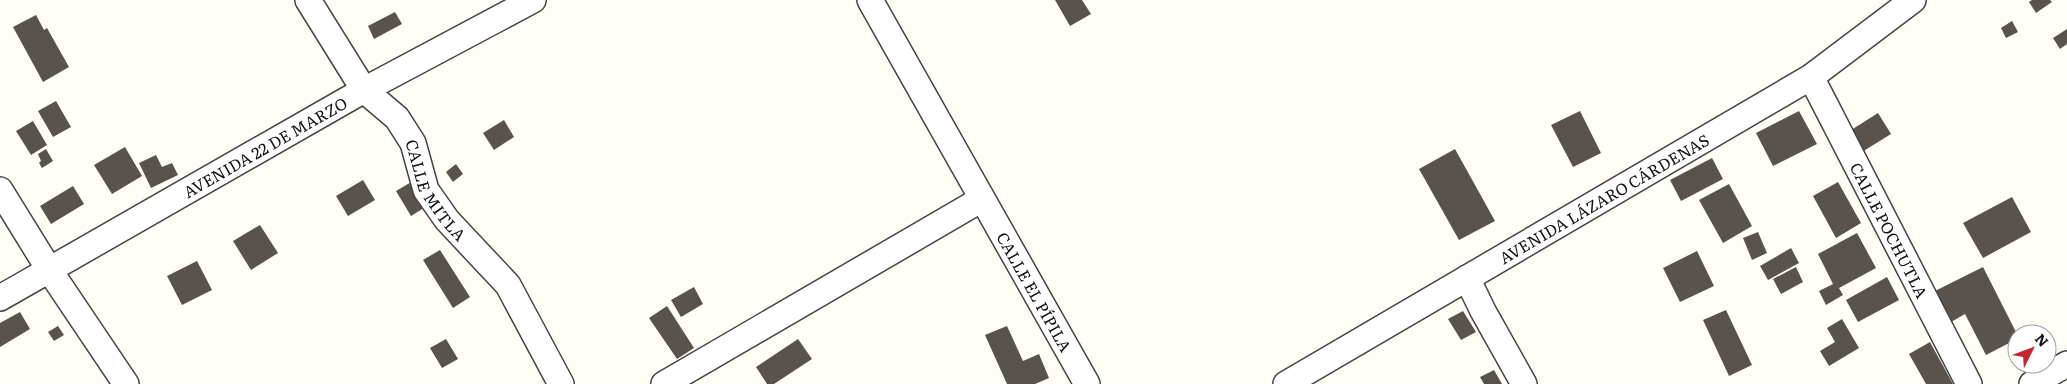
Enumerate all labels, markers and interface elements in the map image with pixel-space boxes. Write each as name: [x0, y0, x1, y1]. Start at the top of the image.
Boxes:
street label: AVENIDA 22 DE MARZO: [178, 90, 351, 203]
street label: AVENIDA LÁZARO CÁRDENAS: [1494, 127, 1713, 269]
street label: CALLE MITLA: [401, 137, 472, 246]
street label: CALLE POCHUTLA: [1845, 158, 1935, 302]
street label: CALLE EL PÍPILA: [991, 227, 1078, 356]
north arrow: [2007, 324, 2057, 374]
text: N: [2031, 329, 2054, 351]

